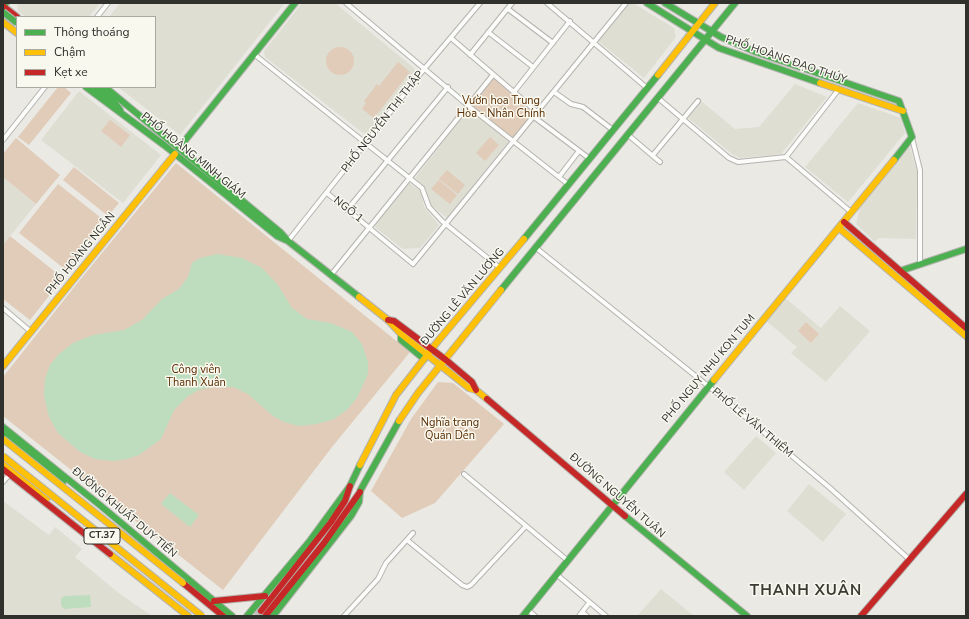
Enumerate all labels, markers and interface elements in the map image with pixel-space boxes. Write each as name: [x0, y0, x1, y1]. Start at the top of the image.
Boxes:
legend: [16, 16, 156, 88]
text: Thông thoáng: [54, 24, 130, 40]
street label: PHỐ HOÀNG ĐẠO THÚY: [724, 33, 848, 87]
text: Chậm: [54, 44, 86, 60]
text: Kẹt xe: [54, 64, 88, 80]
street label: PHỐ NGUYỄN THỊ THẬP: [339, 69, 427, 175]
park label: Vườn hoa Trung Hòa - Nhân Chính: [457, 94, 545, 120]
street label: PHỐ HOÀNG MINH GIÁM: [138, 110, 248, 202]
street label: NGÕ 1: [331, 194, 365, 226]
street label: PHỐ HOÀNG NGÂN: [44, 210, 118, 298]
street label: ĐƯỜNG LÊ VĂN LƯƠNG: [418, 246, 508, 348]
street label: PHỐ NGỤY NHƯ KON TUM: [660, 312, 758, 426]
park label: Công viên Thanh Xuân: [166, 363, 226, 389]
street label: PHỐ LÊ VĂN THIÊM: [709, 385, 795, 461]
park label: Nghĩa trang Quán Dền: [421, 416, 479, 442]
street label: ĐƯỜNG NGUYỄN TUÂN: [566, 451, 668, 541]
street label: ĐƯỜNG KHUẤT DUY TIẾN: [69, 465, 179, 561]
road number: CT.37: [84, 528, 120, 544]
district label: THANH XUÂN: [750, 582, 862, 600]

